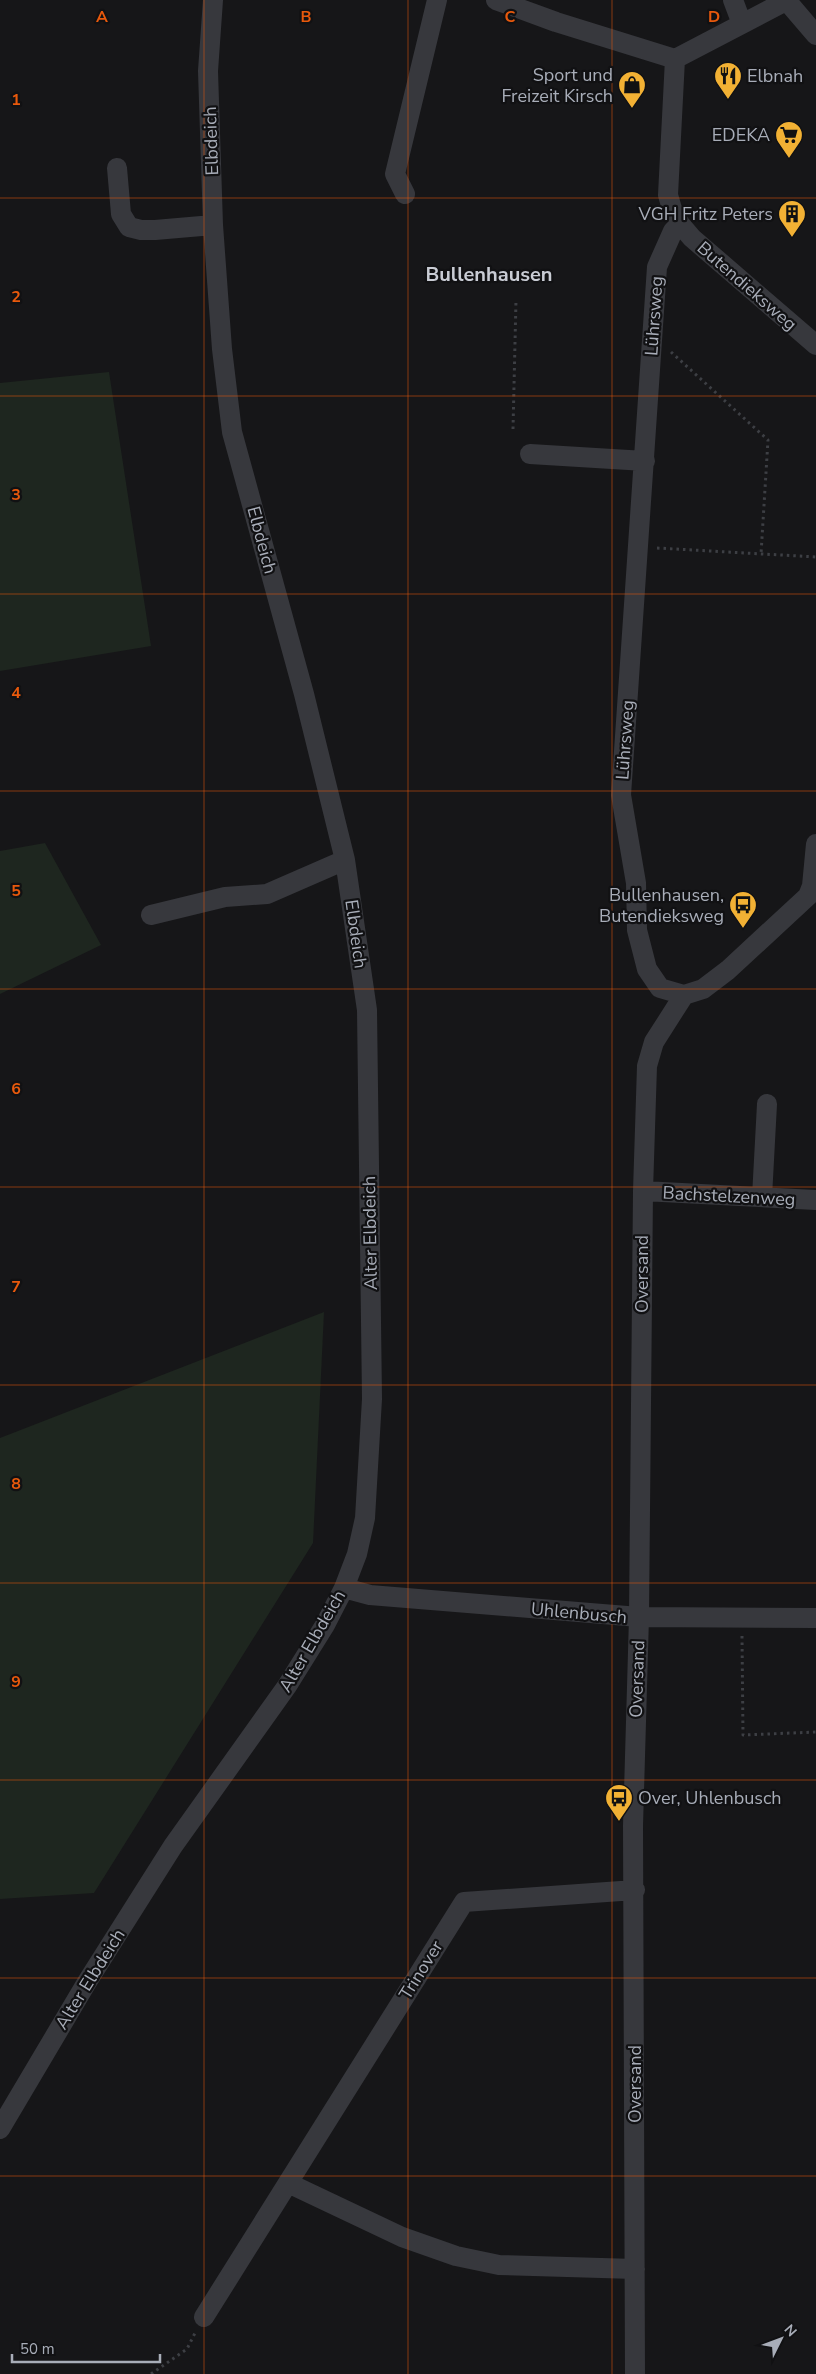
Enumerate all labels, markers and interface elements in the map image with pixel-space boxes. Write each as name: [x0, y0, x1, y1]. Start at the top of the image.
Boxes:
text: A: [96, 6, 108, 28]
text: B: [300, 6, 312, 28]
text: C: [505, 6, 516, 28]
text: D: [708, 6, 720, 28]
restaurant icon: Elbnah: [713, 61, 743, 100]
place label: Sport und Freizeit Kirsch: [501, 63, 613, 108]
place label: Elbnah: [747, 64, 803, 88]
shop icon: Sport und Freizeit Kirsch: [617, 70, 647, 109]
text: 1: [11, 89, 21, 111]
street label: Elbdeich: [198, 106, 224, 176]
supermarket icon: EDEKA: [774, 120, 804, 159]
place label: EDEKA: [712, 123, 770, 147]
building icon: VGH Fritz Peters: [777, 199, 807, 238]
place label: VGH Fritz Peters: [638, 202, 773, 226]
street label: Butendieksweg: [692, 236, 802, 336]
district label: Bullenhausen: [425, 261, 553, 288]
street label: Lührsweg: [639, 275, 669, 357]
text: 2: [11, 286, 21, 308]
text: 3: [11, 484, 21, 506]
street label: Elbdeich: [241, 504, 283, 576]
text: 4: [11, 682, 21, 704]
street label: Lührsweg: [610, 699, 640, 781]
text: 5: [11, 880, 21, 902]
place label: Bullenhausen, Butendieksweg: [599, 883, 724, 928]
bus stop icon: Bullenhausen, Butendieksweg: [728, 890, 758, 929]
street label: Elbdeich: [339, 898, 373, 970]
text: 6: [11, 1078, 21, 1100]
street label: Alter Elbdeich: [357, 1176, 383, 1290]
street label: Bachstelzenweg: [662, 1181, 796, 1211]
street label: Oversand: [630, 1235, 654, 1313]
text: 7: [11, 1276, 21, 1298]
text: 8: [11, 1473, 21, 1495]
street label: Alter Elbdeich: [273, 1586, 351, 1696]
street label: Uhlenbusch: [530, 1597, 628, 1629]
street label: Oversand: [624, 1640, 650, 1718]
text: 9: [11, 1671, 21, 1693]
bus stop icon: Over, Uhlenbusch: [604, 1783, 634, 1822]
place label: Over, Uhlenbusch: [638, 1786, 781, 1810]
street label: Alter Elbdeich: [50, 1924, 130, 2034]
street label: Trinover: [394, 1935, 449, 2004]
street label: Oversand: [623, 2045, 647, 2123]
north arrow: [756, 2314, 806, 2364]
text: N: [780, 2320, 801, 2341]
scale bar: [12, 2332, 160, 2364]
text: 50 m: [20, 2339, 55, 2359]

